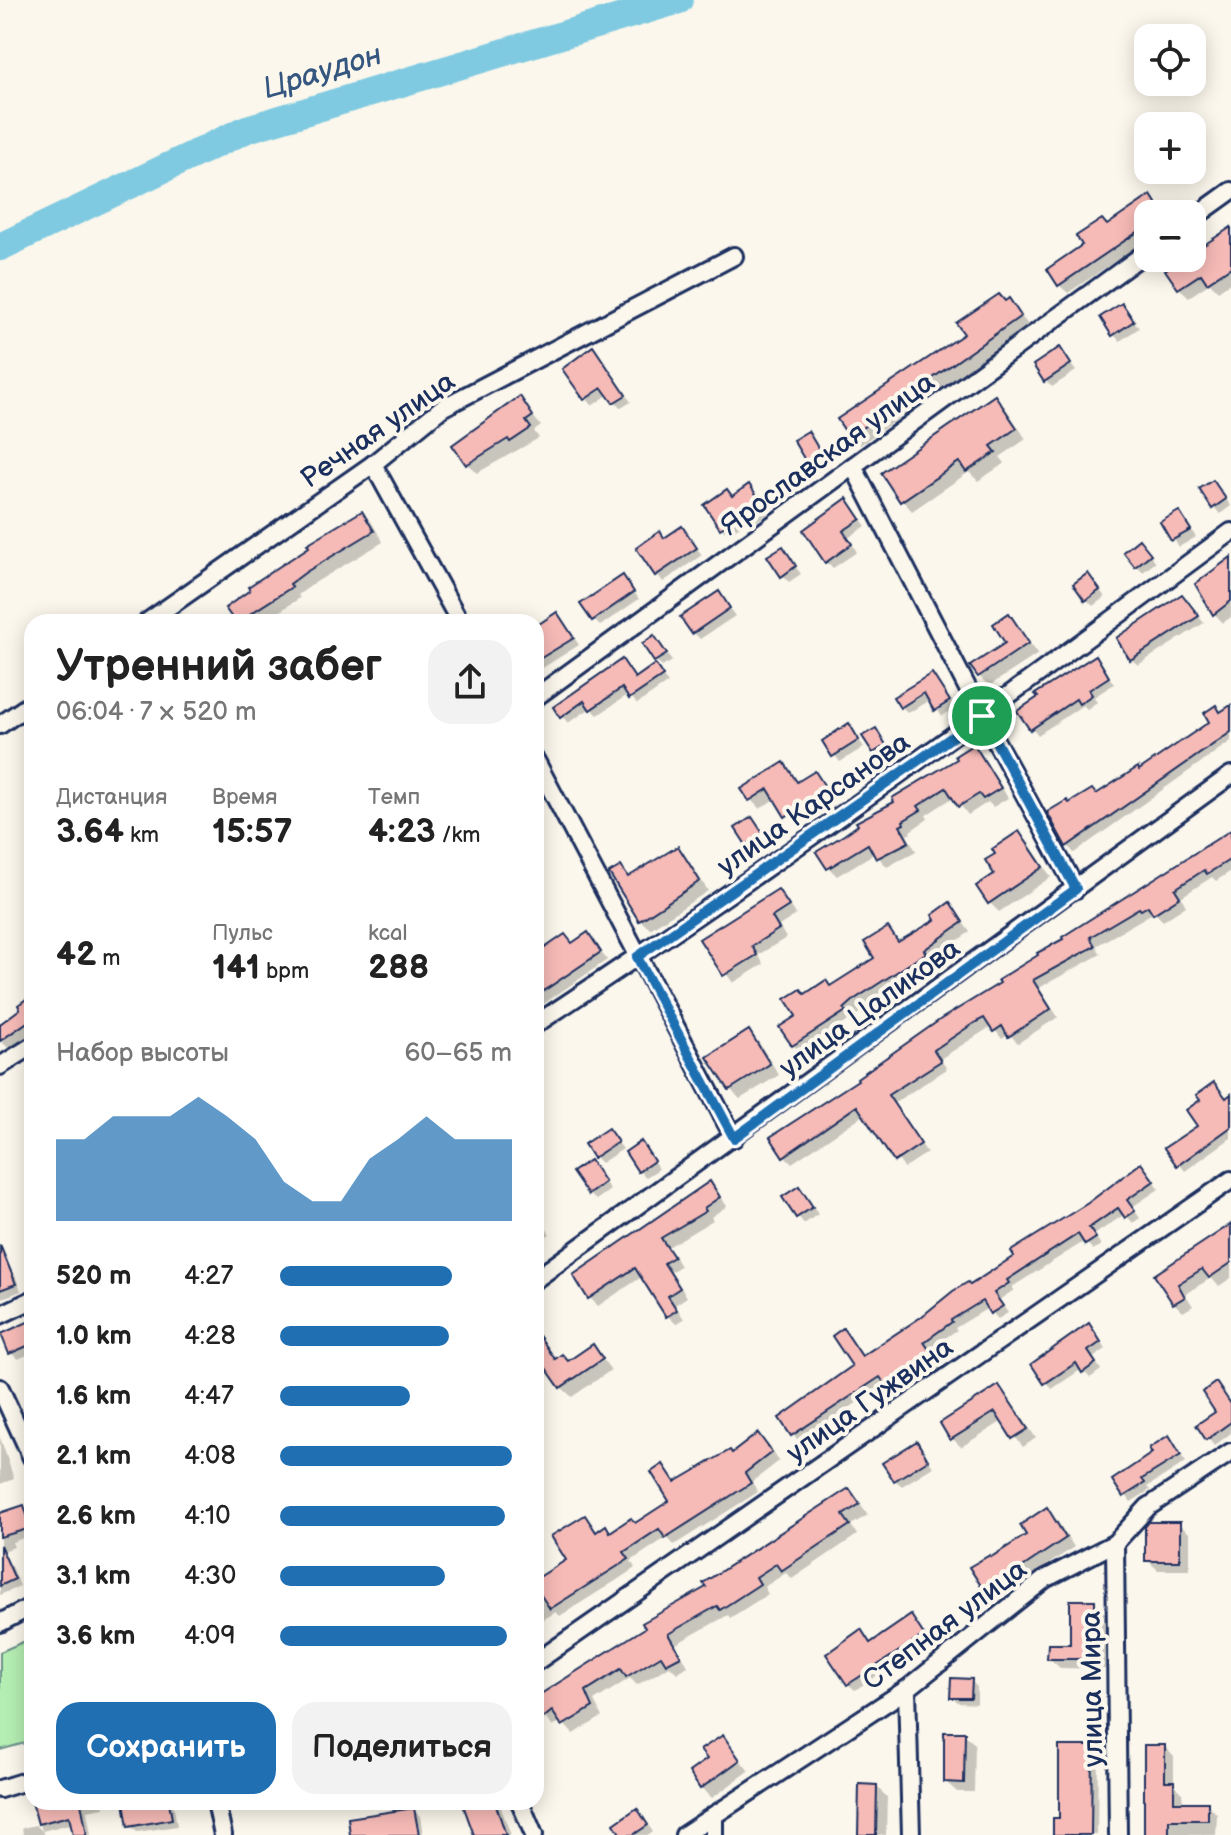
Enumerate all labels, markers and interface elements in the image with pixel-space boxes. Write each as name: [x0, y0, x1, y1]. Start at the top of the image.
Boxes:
map controls: [1134, 24, 1206, 272]
button: locate: [1134, 24, 1206, 96]
water label: Цраудон: [259, 37, 386, 107]
button: +: [1134, 112, 1206, 184]
button: −: [1134, 200, 1206, 272]
street label: Речная улица: [294, 365, 462, 496]
street label: Ярославская улица: [715, 365, 942, 543]
text: Утренний забег: [56, 640, 382, 693]
button: share: [428, 640, 512, 724]
pin: [948, 682, 1016, 750]
icon: arrive: [960, 694, 1004, 738]
text: 06:04 · 7 × 520 m: [56, 697, 256, 728]
street label: улица Карсанова: [711, 725, 917, 883]
text: Дистанция: [56, 784, 167, 811]
text: Время: [212, 784, 277, 811]
text: Темп: [368, 784, 420, 811]
text: 3.64: [56, 811, 124, 852]
text: 15:57: [212, 811, 292, 852]
text: 4:23: [368, 811, 436, 852]
text: km: [124, 822, 159, 849]
text: /km: [436, 822, 480, 849]
text: Пульс: [212, 920, 273, 947]
text: kcal: [368, 920, 407, 947]
street label: улица Цаликова: [773, 931, 967, 1085]
text: 42: [56, 934, 96, 975]
text: m: [96, 945, 121, 972]
text: 141: [212, 947, 260, 988]
text: 288: [368, 947, 429, 988]
text: bpm: [260, 958, 309, 985]
text: Набор высоты: [56, 1038, 229, 1069]
text: 60–65 m: [404, 1038, 512, 1069]
text: 520 m: [56, 1261, 132, 1292]
text: 4:27: [184, 1261, 233, 1292]
text: 1.0 km: [56, 1321, 132, 1352]
text: 4:28: [184, 1321, 236, 1352]
street label: улица Гужвина: [780, 1330, 960, 1470]
text: 1.6 km: [56, 1381, 131, 1412]
text: 4:47: [184, 1381, 234, 1412]
text: 2.1 km: [56, 1441, 131, 1472]
text: 4:08: [184, 1441, 236, 1472]
text: 2.6 km: [56, 1501, 136, 1532]
text: 4:10: [184, 1501, 230, 1532]
street label: Степная улица: [856, 1553, 1034, 1698]
text: 3.1 km: [56, 1561, 131, 1592]
text: 4:30: [184, 1561, 236, 1592]
street label: улица Мира: [1075, 1610, 1110, 1767]
text: 3.6 km: [56, 1621, 135, 1652]
text: 4:09: [184, 1621, 235, 1652]
button: Сохранить: [56, 1702, 276, 1794]
button: Поделиться: [292, 1702, 512, 1794]

